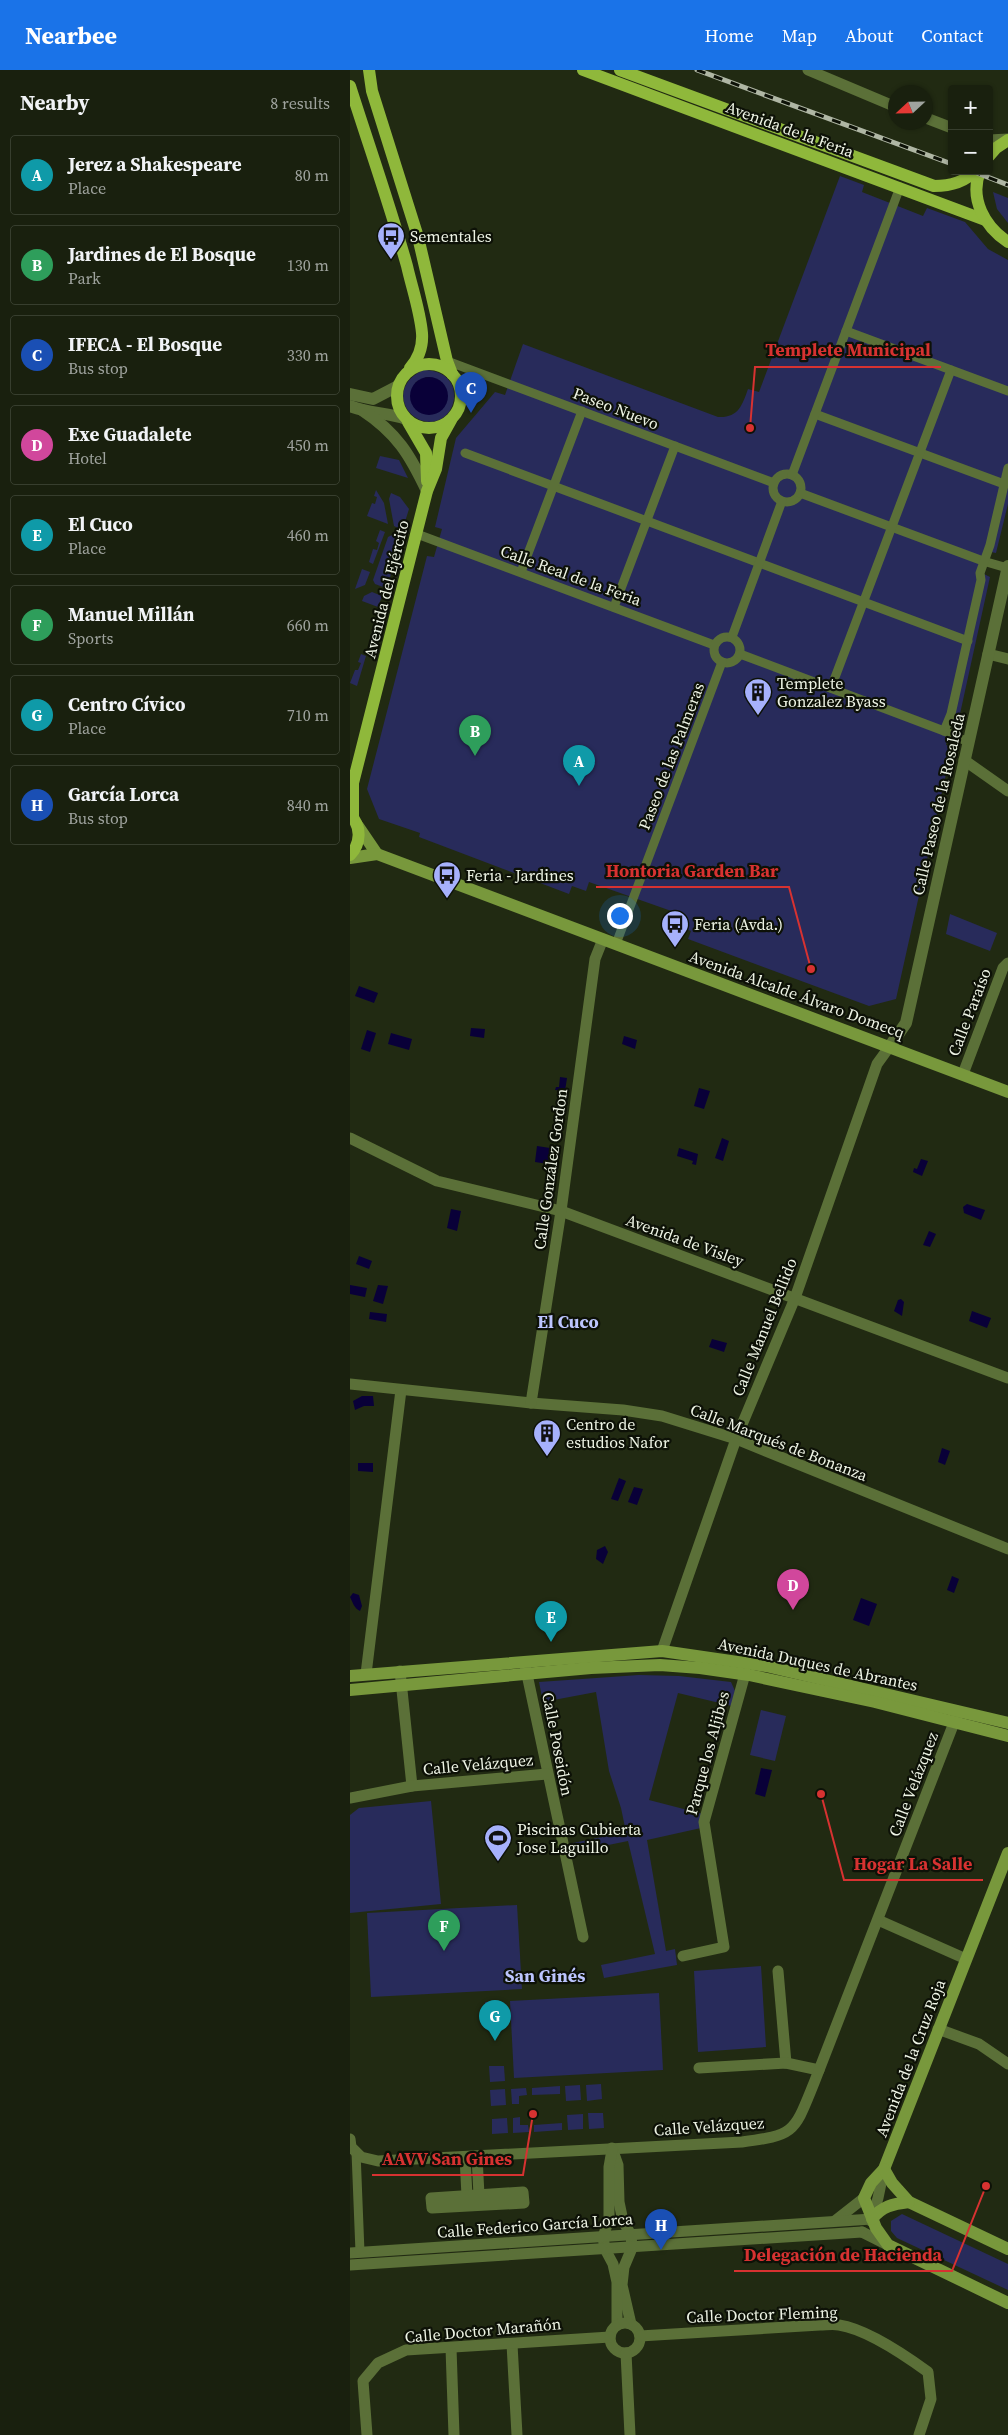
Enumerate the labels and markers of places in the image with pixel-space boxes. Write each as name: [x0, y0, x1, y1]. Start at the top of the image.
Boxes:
bus stop icon: Sementales: [376, 221, 406, 260]
place label: Sementales: [410, 225, 492, 247]
callout: Templete Municipal: [755, 334, 941, 367]
pin: C: [455, 372, 487, 413]
place label: Templete Gonzalez Byass: [777, 672, 886, 712]
building icon: Templete Gonzalez Byass: [743, 677, 773, 716]
pin: B: [459, 715, 491, 756]
pin: A: [563, 745, 595, 786]
callout: Hontoria Garden Bar: [596, 854, 789, 887]
bus stop icon: Feria - Jardines: [432, 860, 462, 899]
place label: Feria - Jardines: [466, 864, 574, 886]
bus stop icon: Feria (Avda.): [660, 909, 690, 948]
place label: Feria (Avda.): [694, 913, 783, 935]
place label: Centro de estudios Nafor: [566, 1413, 670, 1453]
building icon: Centro de estudios Nafor: [532, 1418, 562, 1457]
pin: D: [777, 1569, 809, 1610]
pin: E: [535, 1601, 567, 1642]
place label: Piscinas Cubierta Jose Laguillo: [516, 1818, 642, 1858]
sports icon: Piscinas Cubierta Jose Laguillo: [483, 1823, 513, 1862]
callout: Hogar La Salle: [844, 1847, 983, 1880]
pin: F: [428, 1910, 460, 1951]
pin: G: [479, 2000, 511, 2041]
callout: AAVV San Gines: [372, 2142, 523, 2175]
pin: H: [645, 2209, 677, 2250]
callout: Delegación de Hacienda: [734, 2238, 952, 2271]

